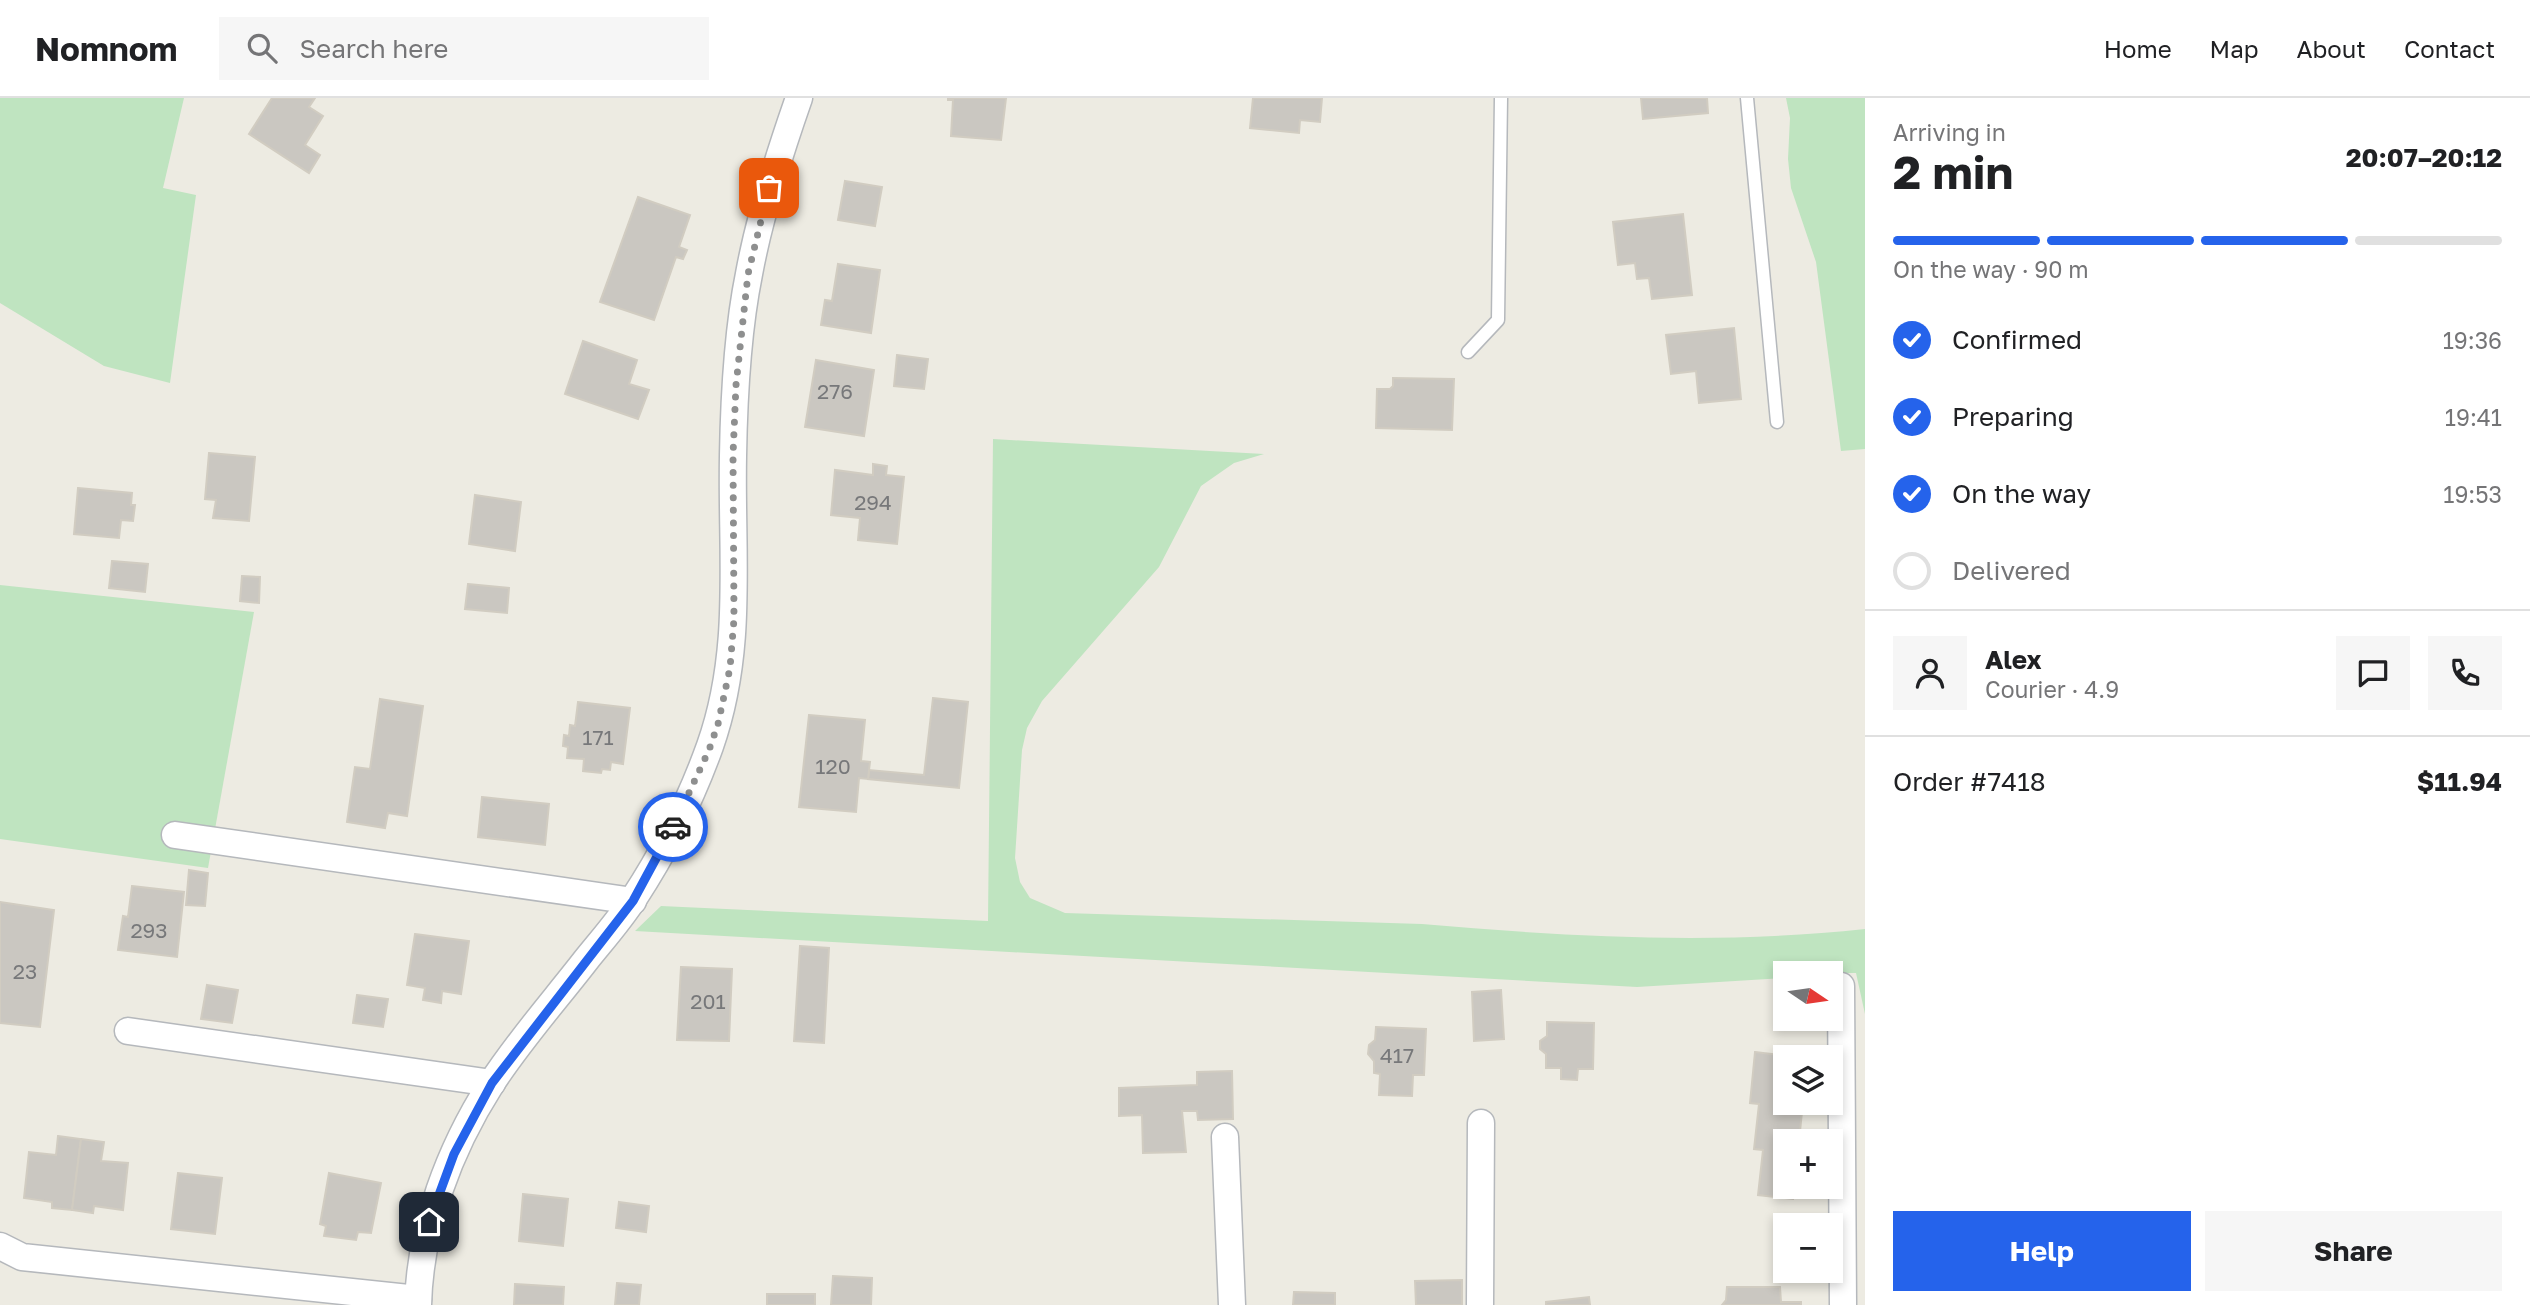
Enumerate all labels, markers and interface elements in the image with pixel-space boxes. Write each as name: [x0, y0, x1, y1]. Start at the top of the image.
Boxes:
search box: [219, 17, 709, 80]
text: Nomnom: [35, 29, 177, 68]
icon: search: [243, 29, 281, 67]
text: Search here: [299, 33, 448, 64]
text: Home: [2104, 34, 2172, 63]
text: Map: [2210, 34, 2259, 63]
text: About: [2297, 34, 2366, 63]
text: Contact: [2404, 34, 2495, 63]
text: Arriving in: [1893, 118, 2006, 146]
text: 20:07–20:12: [2346, 142, 2502, 173]
text: 2 min: [1893, 144, 2013, 199]
pin: [739, 158, 799, 218]
icon: bag: [750, 169, 788, 207]
text: On the way · 90 m: [1893, 255, 2089, 283]
icon: check: [1893, 321, 1931, 359]
text: Confirmed: [1952, 324, 2082, 355]
text: 19:36: [2443, 326, 2502, 354]
house number: 276: [817, 378, 853, 404]
icon: check: [1893, 398, 1931, 436]
text: Preparing: [1952, 401, 2074, 432]
text: 19:41: [2445, 403, 2502, 431]
icon: check: [1893, 475, 1931, 513]
text: On the way: [1952, 478, 2091, 509]
text: 19:53: [2443, 480, 2502, 508]
house number: 294: [854, 489, 892, 515]
text: Delivered: [1952, 555, 2071, 586]
button: person: [1893, 636, 1967, 710]
button: chat: [2336, 636, 2410, 710]
button: phone: [2428, 636, 2502, 710]
text: Alex: [1985, 644, 2042, 675]
text: Courier · 4.9: [1985, 675, 2119, 703]
house number: 171: [582, 724, 614, 750]
house number: 120: [815, 753, 851, 779]
text: Order #7418: [1893, 766, 2046, 797]
text: $11.94: [2417, 766, 2502, 797]
courier: [638, 792, 708, 862]
icon: car: [654, 808, 692, 846]
house number: 293: [130, 917, 168, 943]
house number: 23: [13, 958, 37, 984]
north arrow: [1773, 961, 1843, 1031]
map controls: [1773, 961, 1843, 1283]
house number: 201: [690, 988, 726, 1014]
house number: 417: [1380, 1042, 1414, 1068]
button: layers: [1773, 1045, 1843, 1115]
button: +: [1773, 1129, 1843, 1199]
pin: [399, 1192, 459, 1252]
icon: home: [410, 1203, 448, 1241]
button: Help: [1893, 1211, 2191, 1291]
button: Share: [2205, 1211, 2502, 1291]
button: −: [1773, 1213, 1843, 1283]

